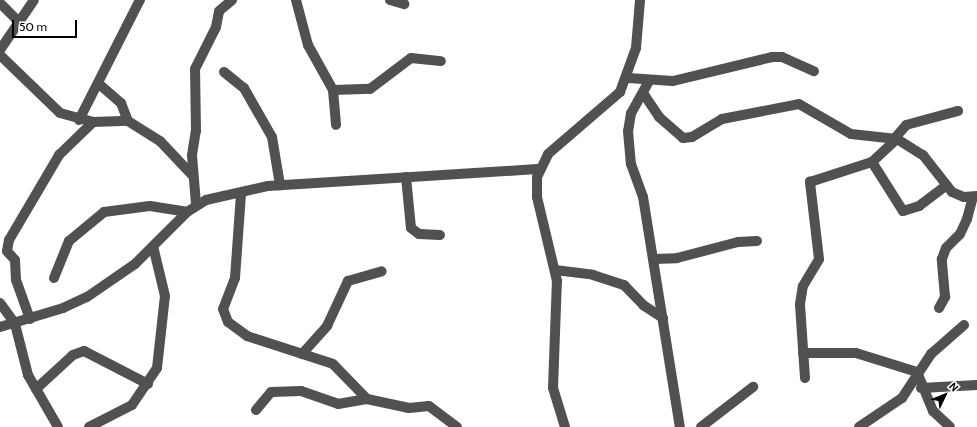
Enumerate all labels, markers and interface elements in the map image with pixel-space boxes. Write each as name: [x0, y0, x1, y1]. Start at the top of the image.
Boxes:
scale bar: [14, 12, 79, 38]
text: 50 m: [19, 19, 47, 34]
north arrow: [925, 375, 965, 415]
text: N: [946, 379, 962, 394]

